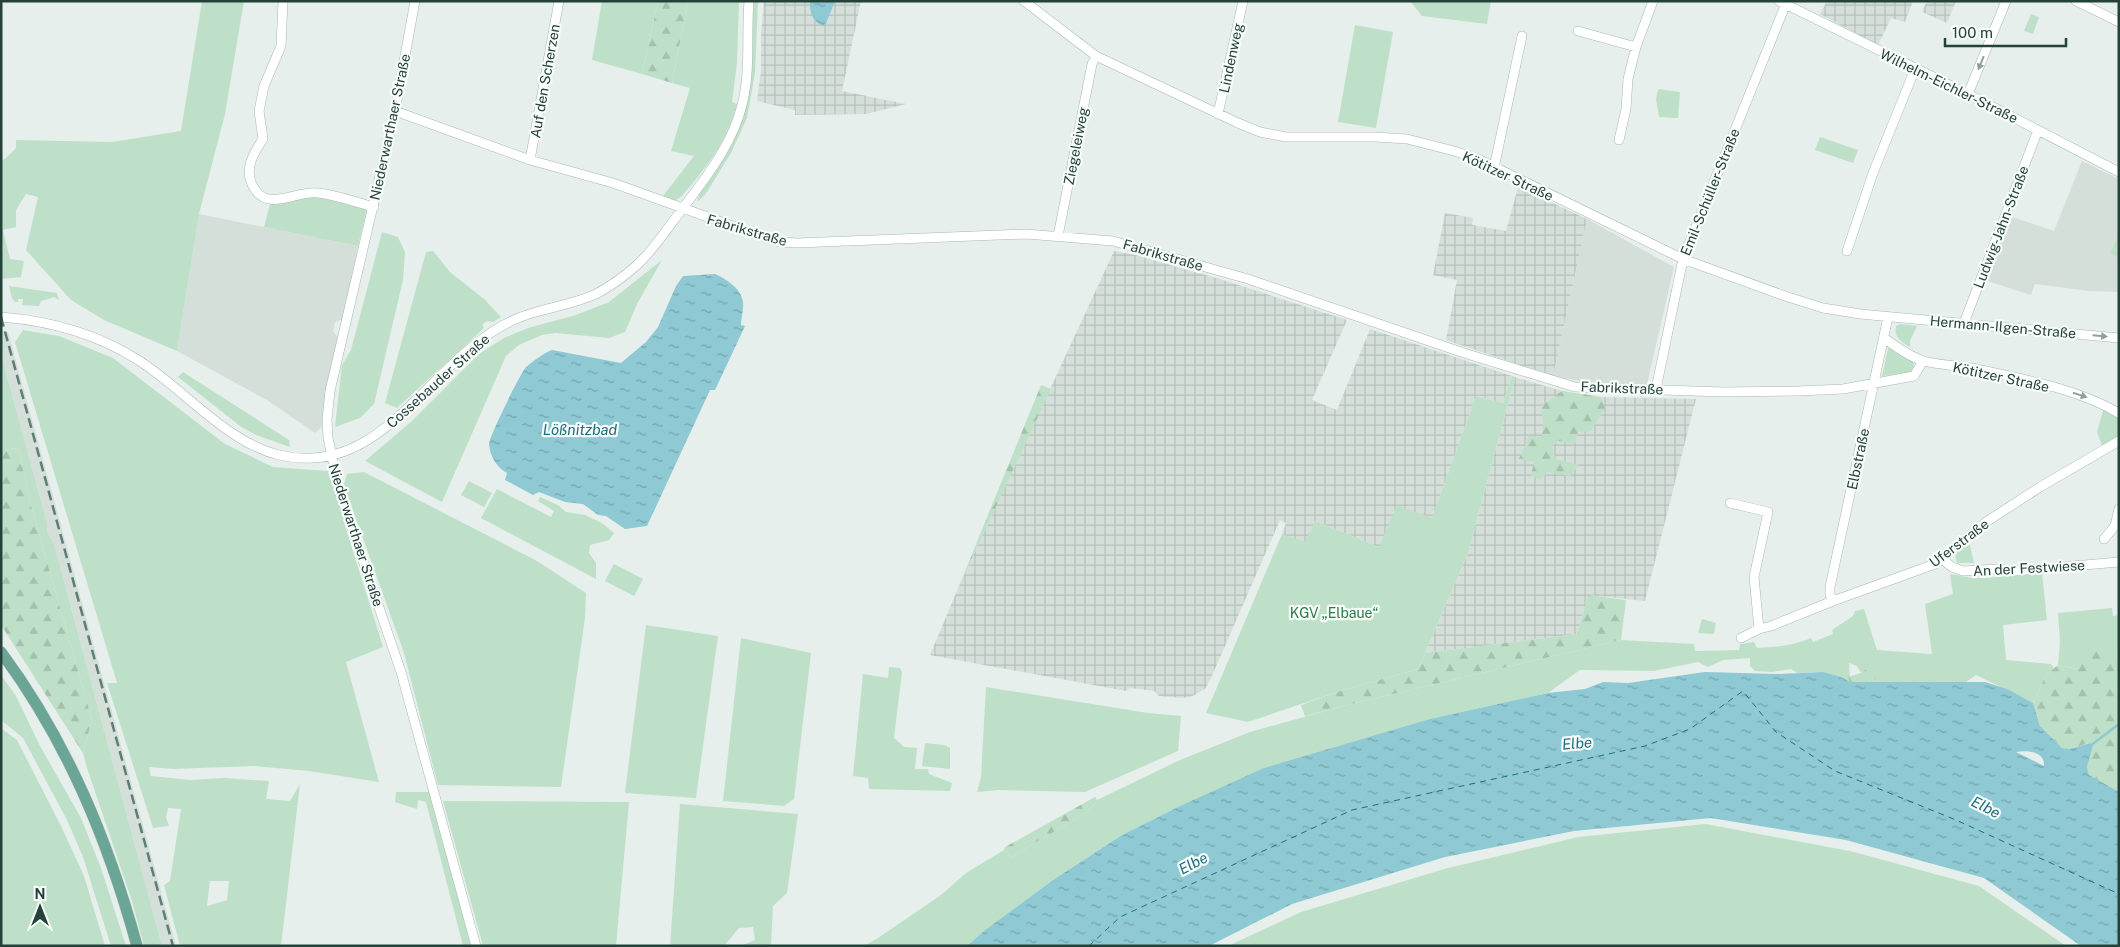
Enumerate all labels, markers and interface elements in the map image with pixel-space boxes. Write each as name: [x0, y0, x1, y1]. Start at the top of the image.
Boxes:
scale bar: [1945, 15, 2066, 47]
street label: Lindenweg: [1216, 21, 1246, 95]
street label: Auf den Scherzen: [527, 23, 563, 139]
text: 100 m: [1952, 24, 1993, 41]
street label: Wilhelm-Eichler-Straße: [1877, 46, 2021, 126]
street label: Niederwarthaer Straße: [367, 52, 413, 202]
one-way arrow: [1977, 55, 1985, 70]
street label: Ziegeleiweg: [1061, 105, 1091, 186]
street label: Emil-Schüller-Straße: [1677, 126, 1743, 258]
street label: Kötitzer Straße: [1460, 148, 1556, 204]
street label: Ludwig-Jahn-Straße: [1970, 163, 2032, 291]
street label: Fabrikstraße: [705, 211, 789, 249]
street label: Fabrikstraße: [1121, 236, 1205, 274]
street label: Hermann-Ilgen-Straße: [1929, 313, 2077, 341]
street label: Cossebauder Straße: [383, 331, 493, 431]
one-way arrow: [2092, 332, 2108, 340]
street label: Kötitzer Straße: [1951, 359, 2051, 395]
street label: Fabrikstraße: [1580, 379, 1664, 397]
one-way arrow: [2073, 392, 2088, 400]
water label: Lößnitzbad: [543, 421, 618, 438]
street label: Elbstraße: [1844, 427, 1872, 491]
street label: Niederwarthaer Straße: [325, 461, 387, 609]
street label: Uferstraße: [1926, 515, 1992, 570]
street label: An der Festwiese: [1973, 557, 2085, 579]
park label: KGV „Elbaue“: [1290, 605, 1378, 621]
water label: Elbe: [1561, 733, 1593, 753]
water label: Elbe: [1969, 793, 2003, 821]
water label: Elbe: [1176, 848, 1210, 878]
north arrow: [15, 882, 65, 932]
text: N: [35, 886, 45, 902]

